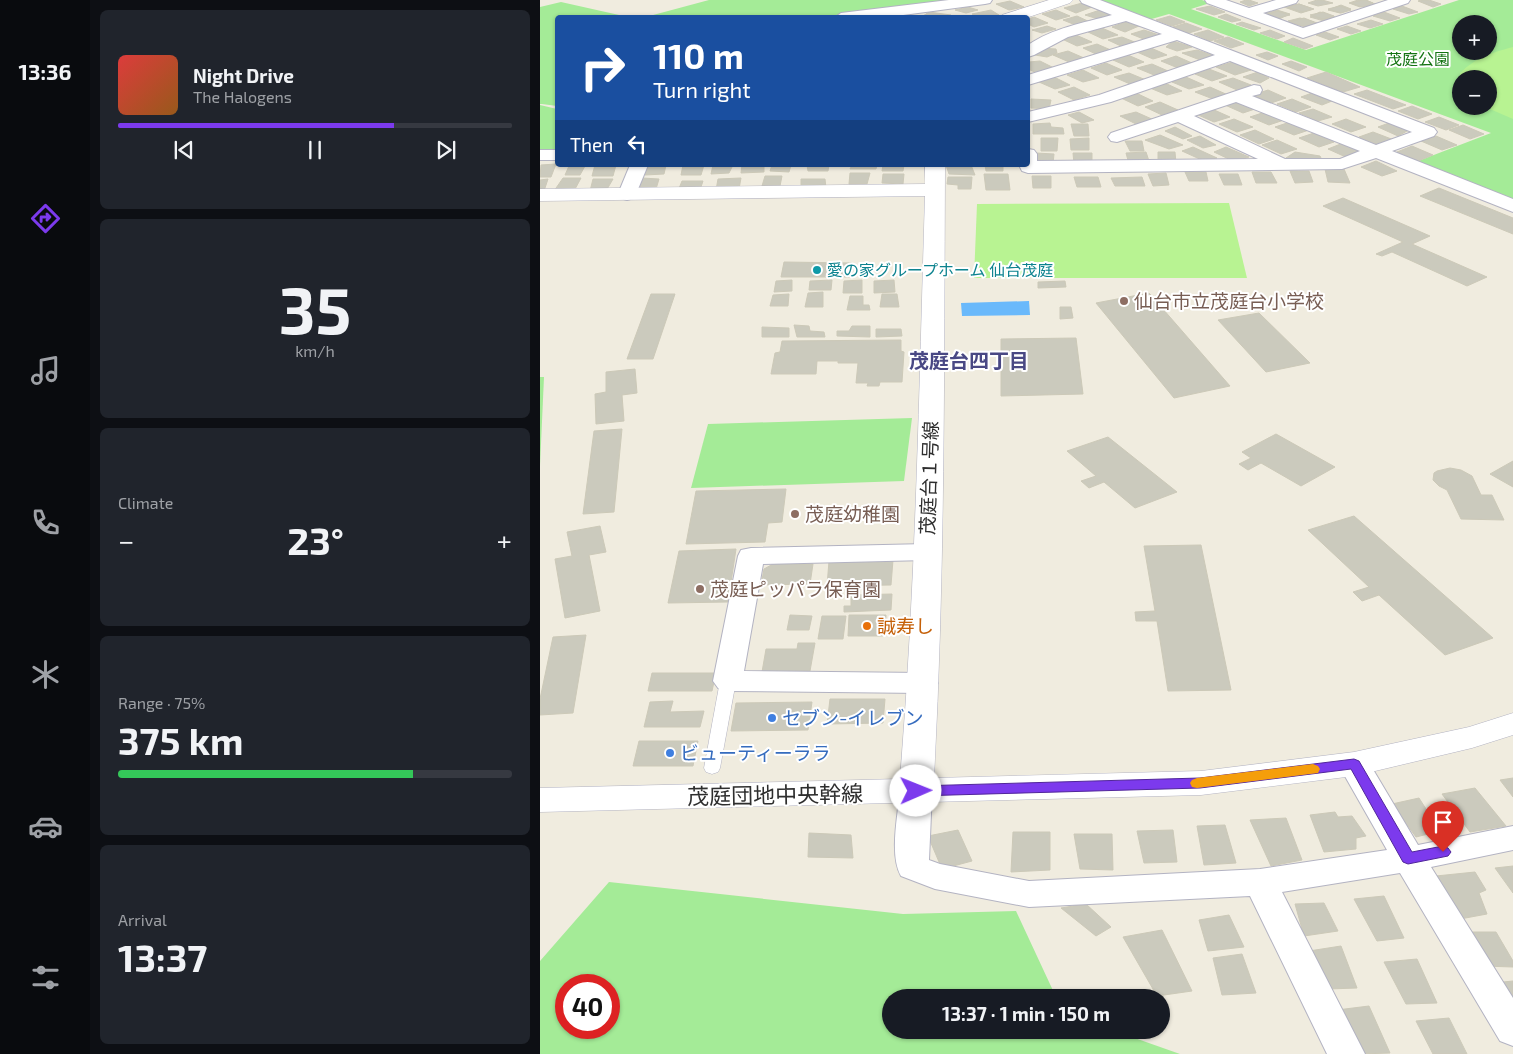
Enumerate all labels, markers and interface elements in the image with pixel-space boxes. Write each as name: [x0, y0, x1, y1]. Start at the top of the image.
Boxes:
map controls: [1452, 15, 1497, 115]
button: +: [1452, 15, 1497, 60]
text: 110 m: [653, 34, 744, 76]
icon: right: [570, 35, 635, 100]
park label: 茂庭公園: [1386, 49, 1450, 68]
text: 13:36: [18, 58, 72, 84]
text: Night Drive: [193, 64, 294, 87]
button: −: [1452, 70, 1497, 115]
text: Turn right: [653, 76, 751, 102]
text: The Halogens: [193, 87, 292, 106]
icon: left: [623, 130, 651, 158]
text: Then: [570, 133, 613, 156]
icon: previous: [170, 136, 198, 164]
icon: pause: [301, 136, 329, 164]
icon: next: [432, 136, 460, 164]
icon: directions: [28, 201, 63, 236]
place label: 愛の家グループホーム 仙台茂庭: [827, 260, 1053, 279]
marker: 愛の家グループホーム 仙台茂庭: [811, 264, 823, 276]
text: 35: [279, 269, 351, 347]
place label: 仙台市立茂庭台小学校: [1134, 289, 1324, 312]
marker: 仙台市立茂庭台小学校: [1118, 295, 1130, 307]
text: km/h: [295, 341, 335, 360]
district label: 茂庭台四丁目: [909, 348, 1029, 372]
icon: music: [28, 353, 63, 388]
street label: 茂庭台１号線: [915, 421, 942, 535]
text: Climate: [118, 493, 173, 512]
place label: 茂庭幼稚園: [805, 502, 900, 525]
icon: phone: [28, 505, 63, 540]
marker: 茂庭幼稚園: [789, 508, 801, 520]
text: 23°: [287, 517, 344, 563]
text: −: [118, 523, 134, 557]
text: +: [497, 523, 512, 557]
place label: 茂庭ピッパラ保育園: [710, 577, 881, 600]
marker: 茂庭ピッパラ保育園: [694, 583, 706, 595]
place label: 誠寿し: [877, 614, 934, 637]
marker: 誠寿し: [861, 620, 873, 632]
icon: climate: [28, 657, 63, 692]
text: Range · 75%: [118, 693, 205, 712]
place label: セブン-イレブン: [782, 706, 924, 729]
marker: セブン-イレブン: [766, 712, 778, 724]
text: 375 km: [118, 717, 244, 763]
place label: ビューティーララ: [680, 741, 831, 764]
marker: ビューティーララ: [664, 747, 676, 759]
position arrow: [889, 764, 941, 816]
street label: 茂庭団地中央幹線: [687, 779, 863, 809]
pin: [1422, 801, 1464, 852]
icon: arrive: [1429, 808, 1457, 836]
icon: car: [28, 809, 63, 844]
text: Arrival: [118, 910, 167, 929]
text: 13:37: [118, 934, 207, 980]
icon: filters: [28, 960, 63, 995]
speed limit sign: 40: [555, 974, 620, 1039]
text: 13:37 · 1 min · 150 m: [942, 1002, 1110, 1025]

